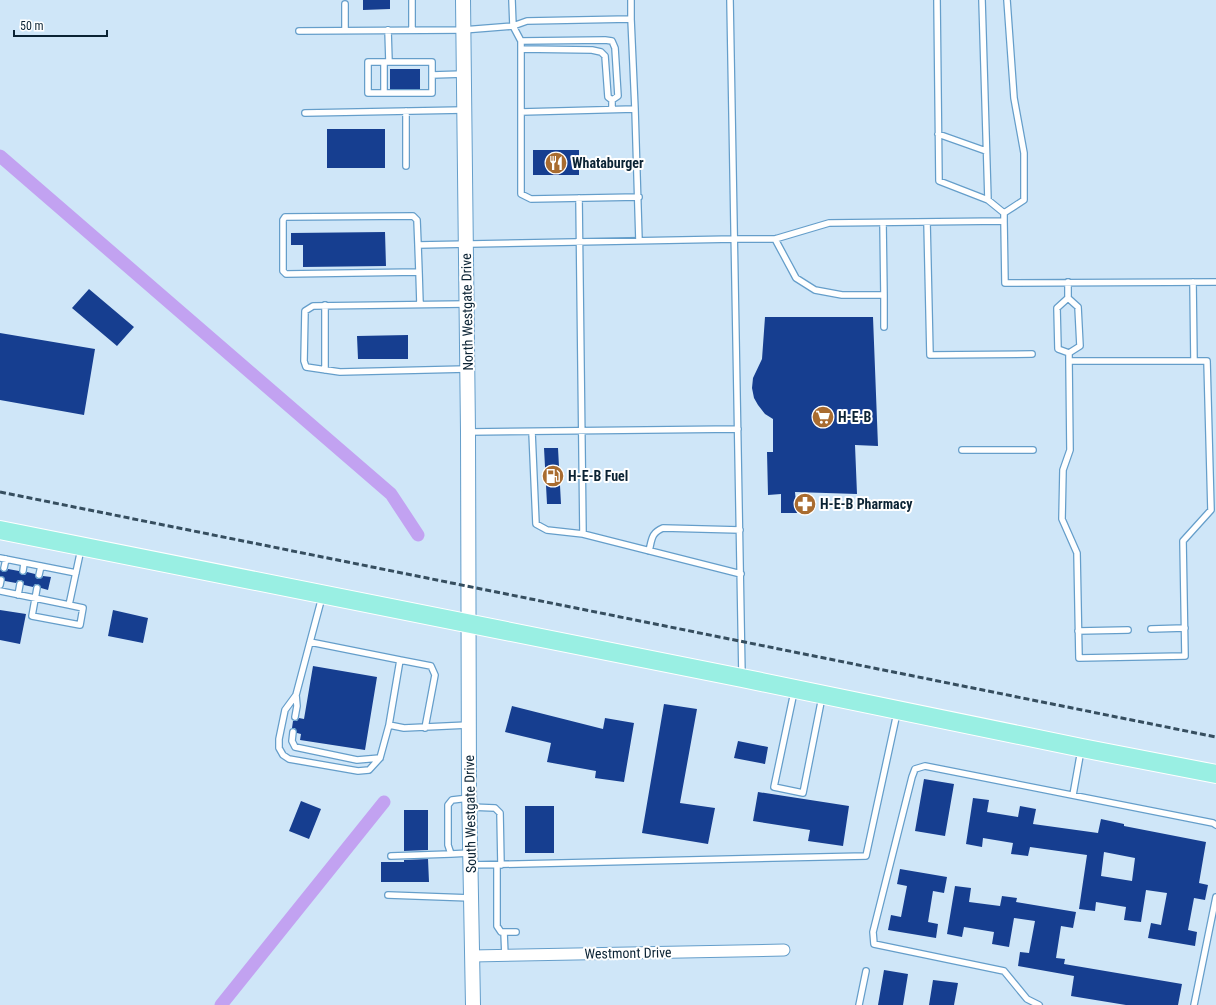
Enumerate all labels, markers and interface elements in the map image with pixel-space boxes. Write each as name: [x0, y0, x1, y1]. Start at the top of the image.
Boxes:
scale bar: [14, 12, 107, 38]
text: 50 m: [20, 19, 44, 33]
restaurant icon: Whataburger: [543, 150, 569, 176]
place label: Whataburger: [572, 155, 644, 171]
street label: North Westgate Drive: [458, 253, 476, 371]
supermarket icon: H-E-B: [810, 404, 836, 430]
place label: H-E-B: [838, 409, 872, 425]
fuel station icon: H-E-B Fuel: [540, 463, 566, 489]
place label: H-E-B Fuel: [568, 468, 628, 484]
pharmacy icon: H-E-B Pharmacy: [792, 491, 818, 517]
place label: H-E-B Pharmacy: [820, 496, 913, 512]
street label: South Westgate Drive: [461, 754, 479, 873]
street label: Westmont Drive: [584, 944, 672, 962]

